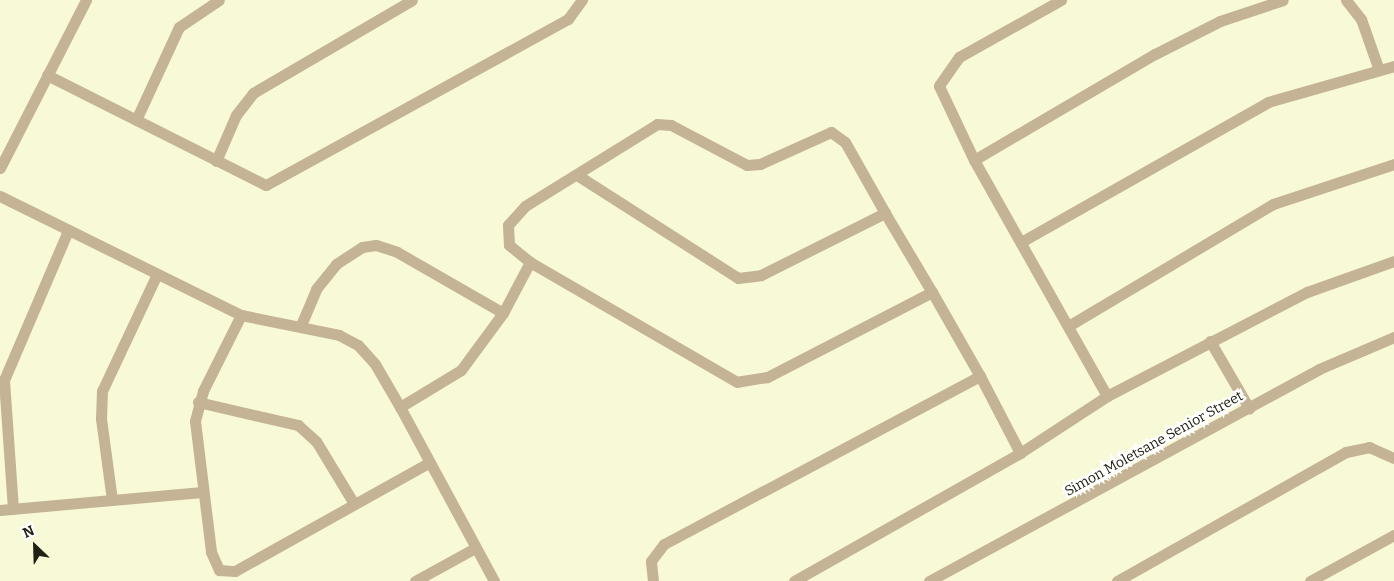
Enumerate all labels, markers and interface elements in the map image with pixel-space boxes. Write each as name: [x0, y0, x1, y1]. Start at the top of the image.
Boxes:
street label: Simon Moletsane Senior Street: [1062, 388, 1246, 500]
north arrow: [10, 521, 60, 571]
text: N: [20, 522, 37, 542]

